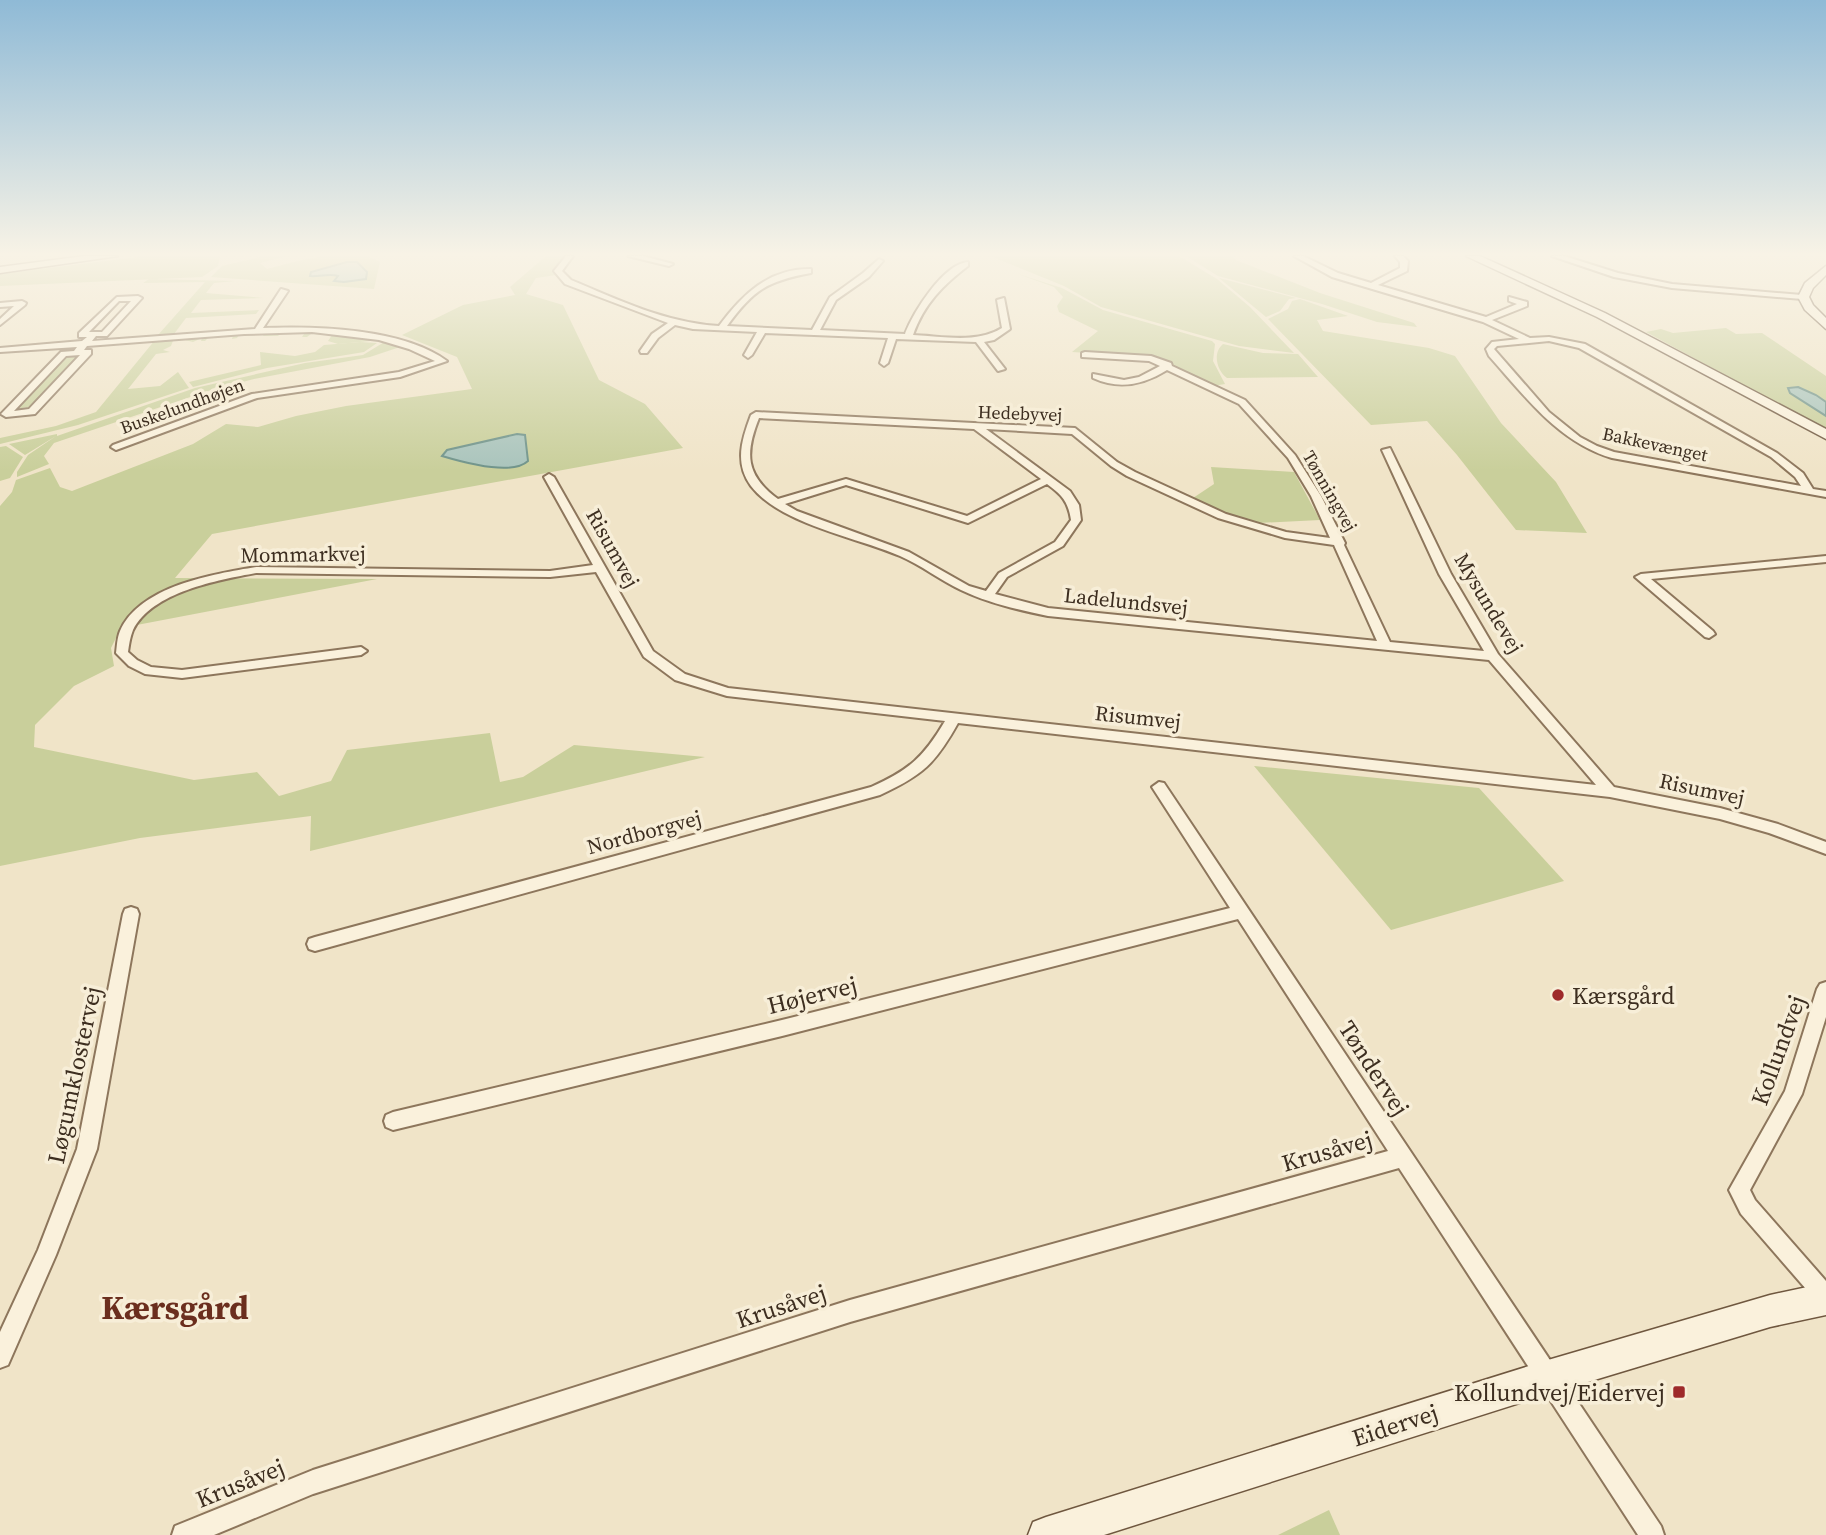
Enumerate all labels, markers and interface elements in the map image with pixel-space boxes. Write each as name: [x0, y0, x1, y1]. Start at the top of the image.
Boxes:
street label: Buskelundhøjen: [117, 372, 248, 440]
street label: Hedebyvej: [977, 399, 1063, 427]
street label: Bakkevænget: [1600, 421, 1710, 467]
street label: Tønningvej: [1297, 446, 1363, 536]
street label: Risumvej: [579, 503, 647, 593]
street label: Mommarkvej: [240, 538, 366, 570]
street label: Mysundevej: [1448, 548, 1530, 658]
street label: Ladelundsvej: [1063, 580, 1189, 622]
street label: Risumvej: [1094, 698, 1182, 736]
street label: Risumvej: [1657, 766, 1747, 812]
street label: Nordborgvej: [584, 803, 704, 861]
street label: Højervej: [764, 968, 860, 1022]
place label: Kærsgård: [1572, 979, 1675, 1012]
street label: Løgumklostervej: [39, 983, 109, 1167]
marker: Kærsgård: [1550, 987, 1566, 1003]
street label: Kollundvej: [1743, 990, 1813, 1110]
street label: Tøndervej: [1331, 1014, 1417, 1122]
street label: Krusåvej: [1278, 1122, 1376, 1180]
street label: Krusåvej: [732, 1276, 830, 1336]
district label: Kærsgård: [101, 1285, 249, 1330]
place label: Kollundvej/Eidervej: [1454, 1376, 1665, 1409]
marker: Kollundvej/Eidervej: [1671, 1384, 1687, 1400]
street label: Eidervej: [1348, 1396, 1442, 1454]
street label: Krusåvej: [191, 1450, 289, 1516]

